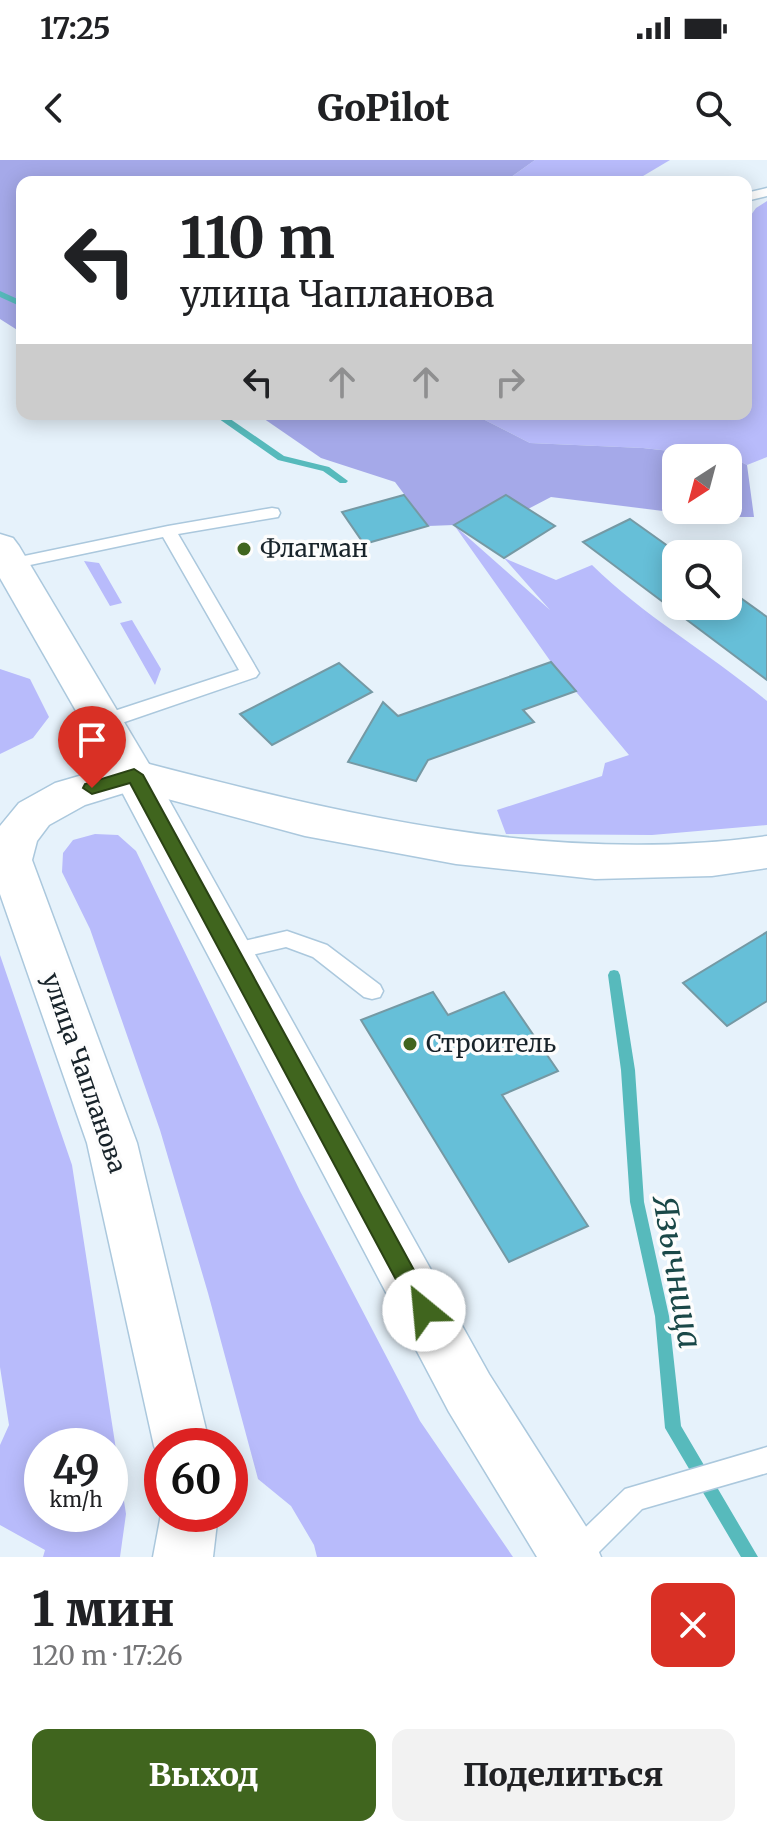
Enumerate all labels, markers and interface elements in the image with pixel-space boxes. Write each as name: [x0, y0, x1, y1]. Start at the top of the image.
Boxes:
text: 17:25: [40, 9, 111, 47]
icon: back: [32, 86, 76, 130]
text: GoPilot: [317, 86, 450, 131]
icon: search: [691, 86, 735, 130]
text: 110 m: [180, 203, 335, 273]
icon: left: [48, 208, 152, 312]
text: улица Чапланова: [180, 272, 495, 317]
icon: left: [236, 360, 280, 404]
icon: ahead: [320, 360, 364, 404]
icon: ahead: [404, 360, 448, 404]
icon: right: [488, 360, 532, 404]
north arrow: [662, 444, 742, 524]
map controls: [662, 444, 742, 620]
place label: Флагман: [260, 533, 368, 564]
marker: Флагман: [235, 540, 253, 558]
button: search: [662, 540, 742, 620]
pin: [58, 706, 126, 788]
icon: arrive: [70, 718, 114, 762]
street label: улица Чапланова: [36, 969, 133, 1177]
place label: Строитель: [426, 1028, 556, 1059]
marker: Строитель: [401, 1035, 419, 1053]
water label: Язычница: [644, 1190, 710, 1352]
position arrow: [382, 1268, 466, 1352]
speed limit sign: 60: [144, 1428, 248, 1532]
text: 49: [52, 1445, 100, 1495]
text: km/h: [50, 1487, 102, 1512]
text: 1 мин: [32, 1579, 175, 1639]
button: close: [651, 1583, 735, 1667]
text: 120 m · 17:26: [32, 1639, 183, 1672]
button: Выход: [32, 1729, 376, 1821]
button: Поделиться: [392, 1729, 735, 1821]

